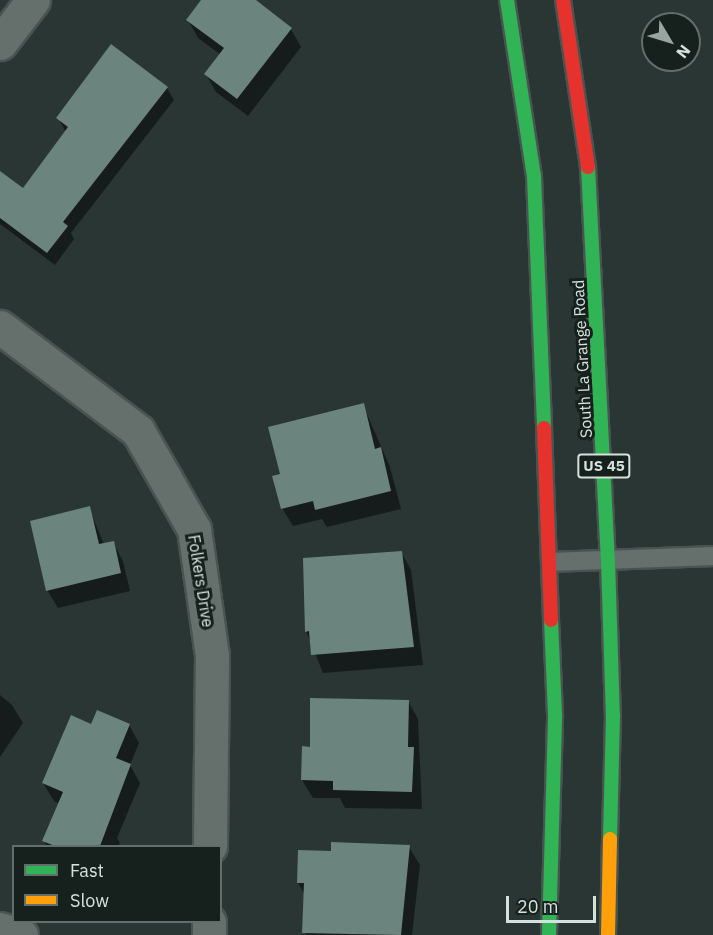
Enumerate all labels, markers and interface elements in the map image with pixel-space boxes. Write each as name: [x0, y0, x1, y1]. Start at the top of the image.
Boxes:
north arrow: [641, 12, 701, 72]
text: N: [672, 41, 695, 63]
street label: South La Grange Road: [568, 279, 596, 439]
road number: US 45: [577, 454, 631, 478]
street label: Folkers Drive: [184, 533, 218, 629]
legend: [12, 845, 222, 923]
text: Fast: [70, 859, 104, 882]
scale bar: [509, 884, 599, 922]
text: Slow: [70, 889, 109, 912]
text: 20 m: [517, 895, 559, 918]

